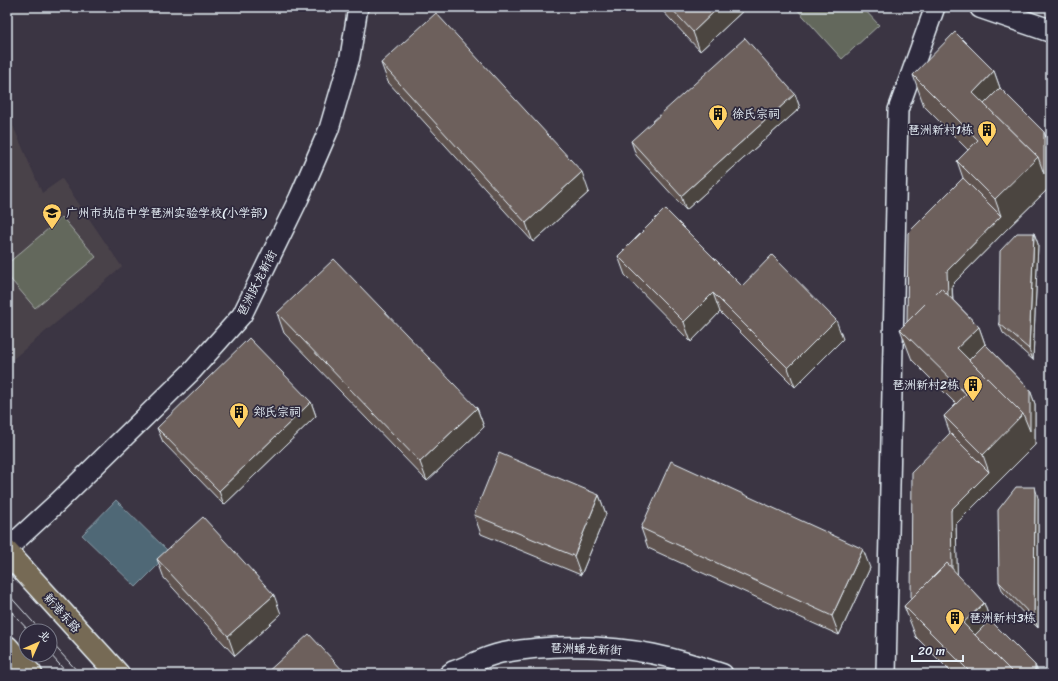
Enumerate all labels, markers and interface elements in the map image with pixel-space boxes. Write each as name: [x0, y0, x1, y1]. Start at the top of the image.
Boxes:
building icon: 徐氏宗祠: [707, 103, 729, 131]
place label: 徐氏宗祠: [732, 103, 780, 125]
place label: 琶洲新村1栋: [908, 119, 973, 141]
building icon: 琶洲新村1栋: [976, 119, 998, 147]
school or university icon: 广州市执信中学琶洲实验学校(小学部): [41, 202, 63, 230]
place label: 广州市执信中学琶洲实验学校(小学部): [66, 202, 267, 224]
street label: 琶洲跃龙新街: [231, 246, 283, 320]
place label: 琶洲新村2栋: [892, 374, 959, 396]
building icon: 琶洲新村2栋: [962, 374, 984, 402]
building icon: 郑氏宗祠: [228, 401, 250, 429]
place label: 郑氏宗祠: [253, 401, 301, 423]
street label: 新港东路: [38, 588, 86, 638]
building icon: 琶洲新村3栋: [944, 607, 966, 635]
place label: 琶洲新村3栋: [969, 607, 1036, 629]
north arrow: [18, 623, 58, 663]
text: 北: [34, 626, 55, 647]
street label: 琶洲蟠龙新街: [550, 637, 622, 661]
scale bar: [912, 637, 963, 663]
text: 20 m: [918, 640, 945, 662]

